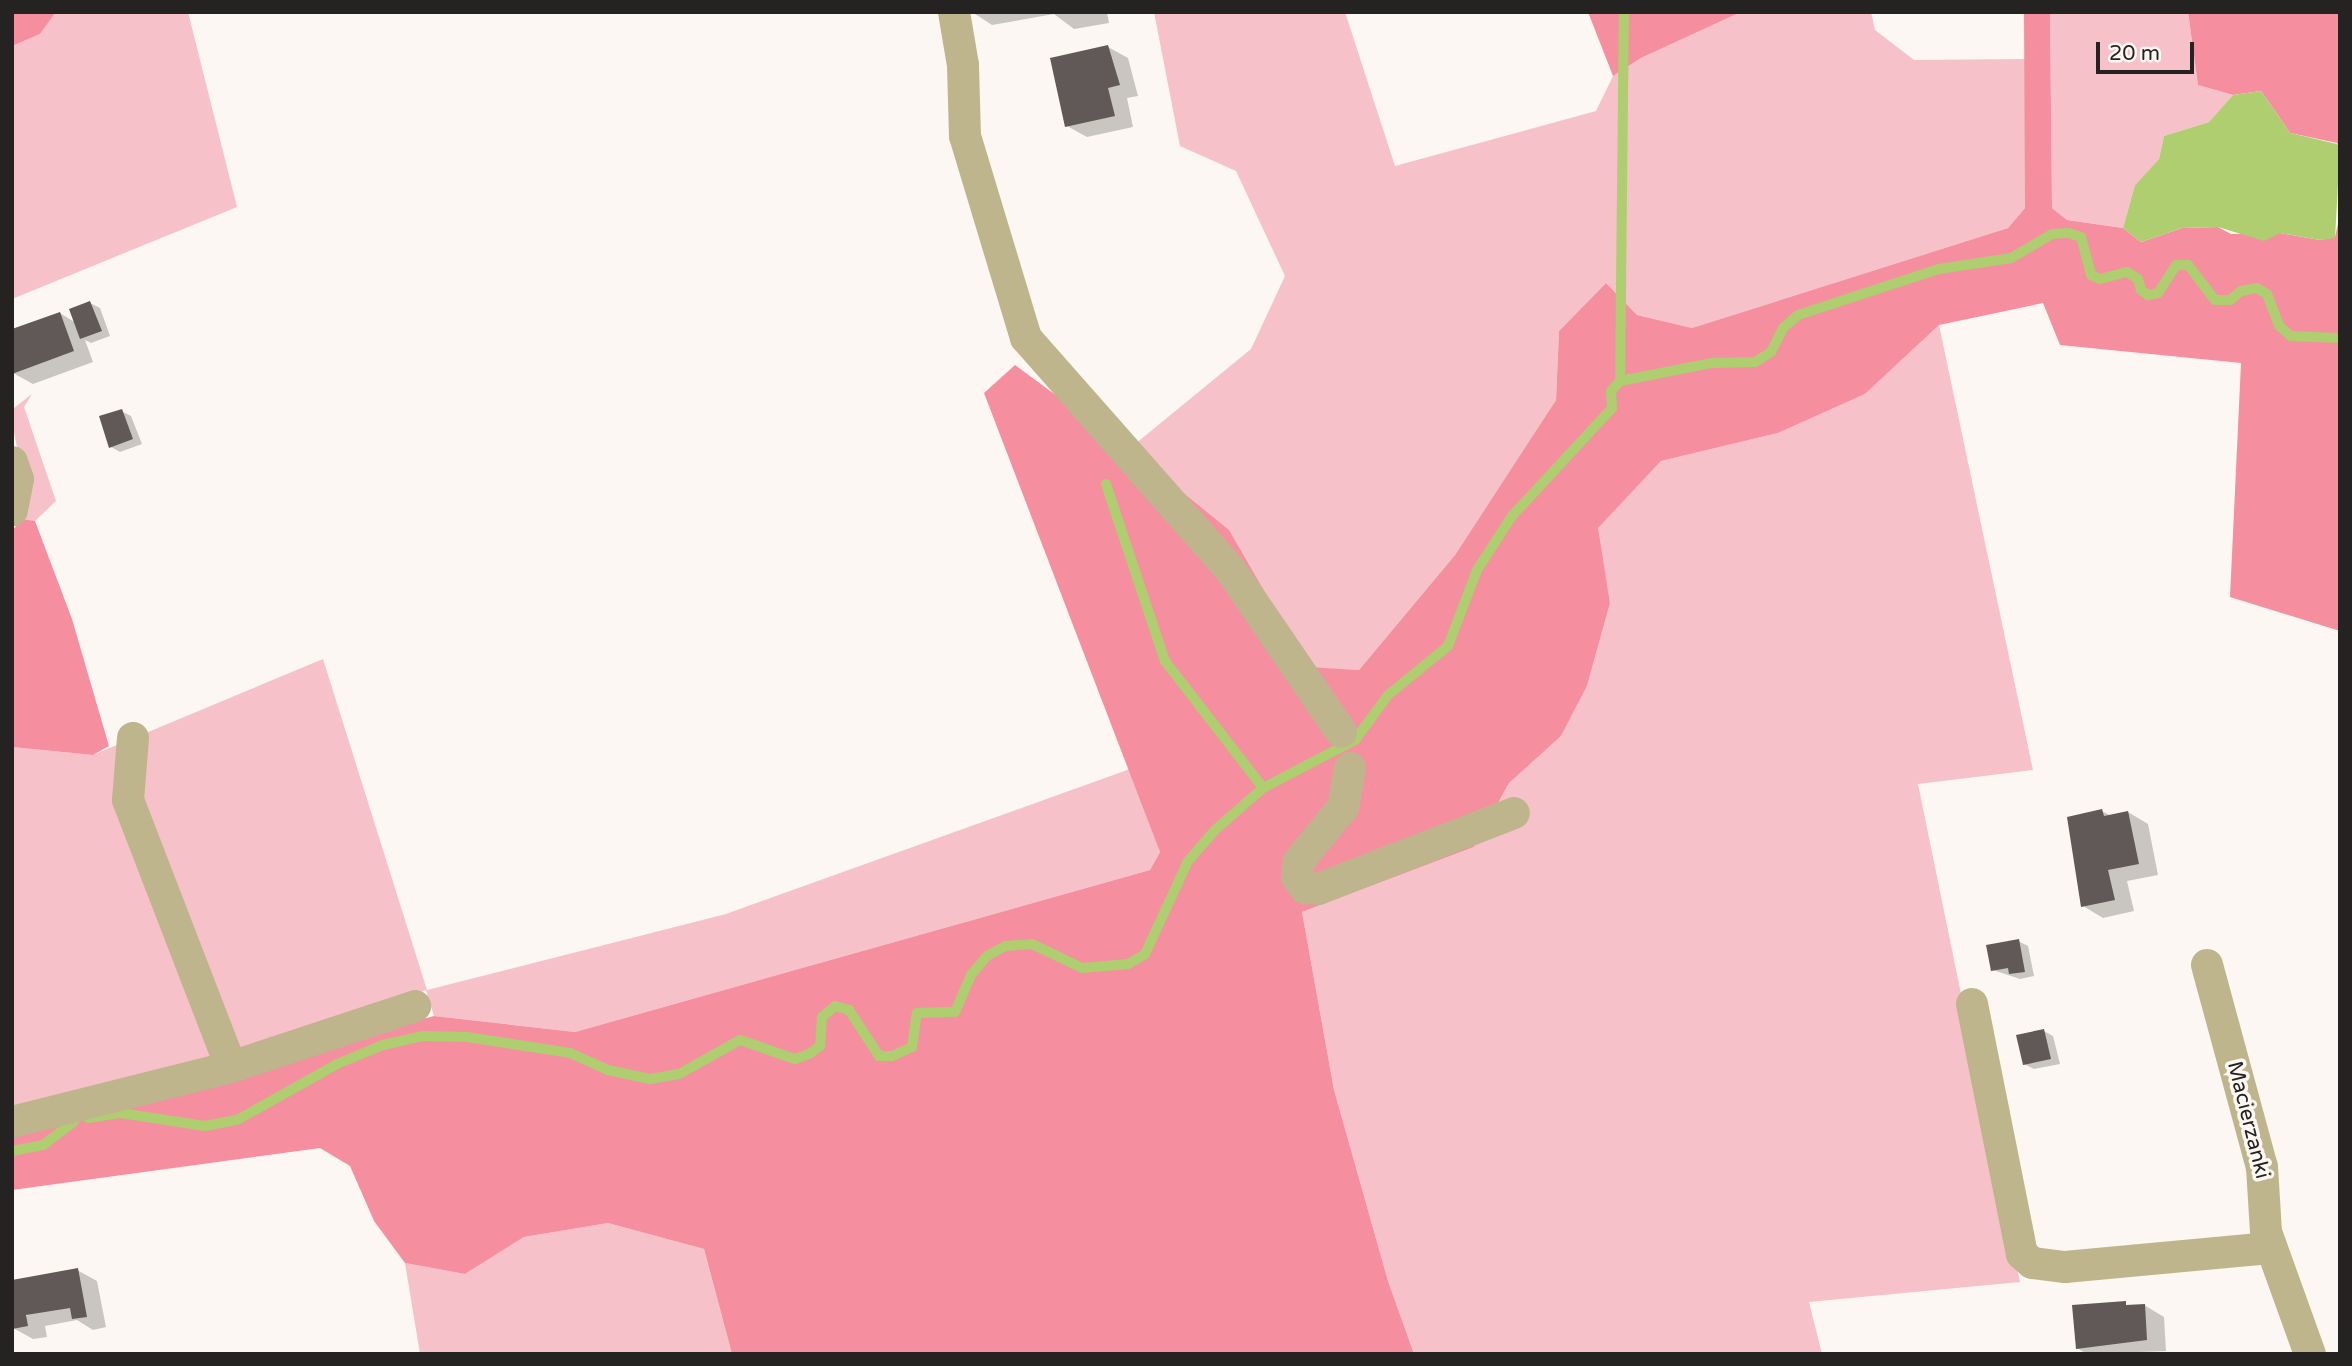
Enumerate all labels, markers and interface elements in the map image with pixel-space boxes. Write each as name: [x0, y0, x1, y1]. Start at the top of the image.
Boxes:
scale bar: [2100, 28, 2198, 72]
text: 20 m: [2109, 41, 2160, 66]
street label: Macierzanki: [2221, 1059, 2275, 1181]

